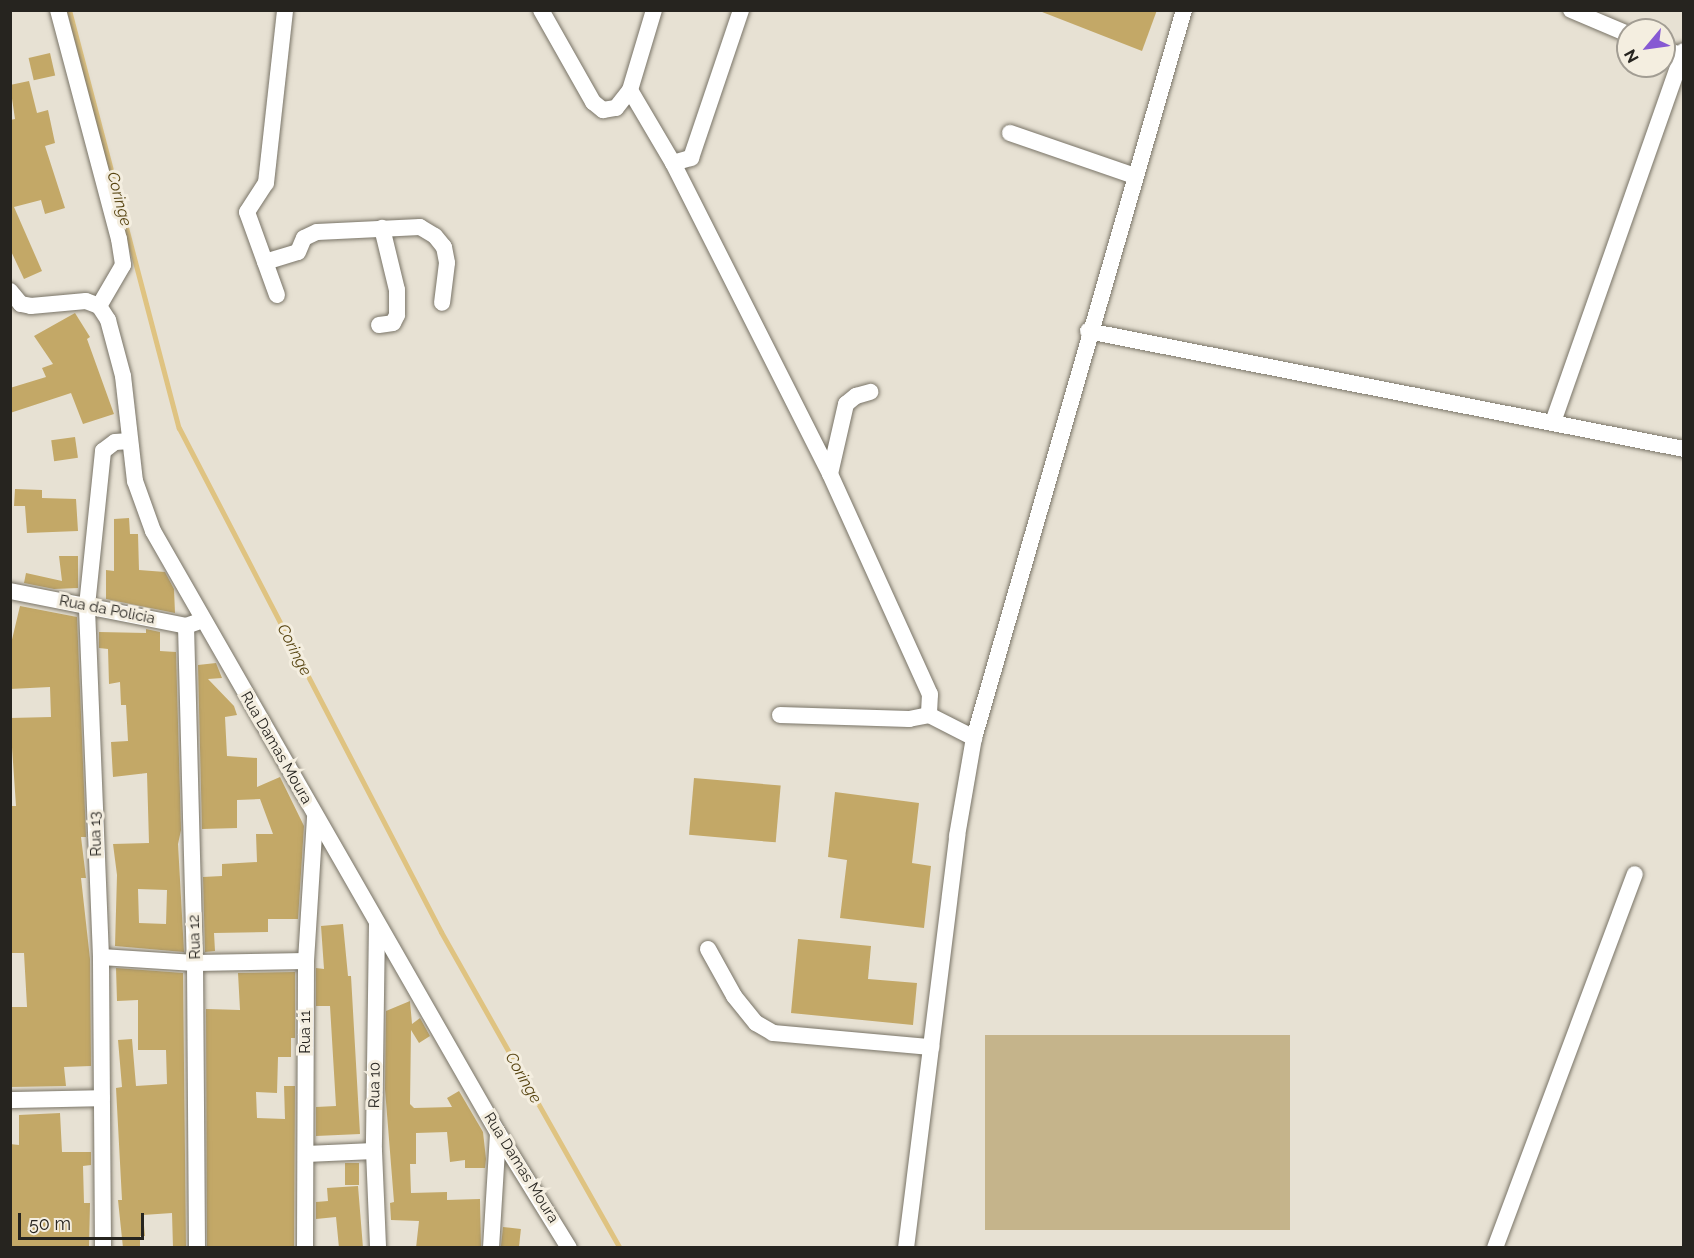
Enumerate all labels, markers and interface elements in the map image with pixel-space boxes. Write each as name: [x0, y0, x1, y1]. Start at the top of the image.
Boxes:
north arrow: [1616, 18, 1676, 78]
text: N: [1620, 46, 1643, 66]
water label: Coringe: [103, 170, 135, 228]
street label: Rua da Policia: [58, 592, 156, 628]
water label: Coringe: [273, 621, 315, 679]
street label: Rua Damas Moura: [237, 689, 315, 807]
street label: Rua 13: [86, 811, 106, 857]
street label: Rua 12: [185, 914, 205, 960]
street label: Rua 11: [297, 1010, 315, 1054]
water label: Coringe: [501, 1049, 545, 1107]
street label: Rua 10: [366, 1062, 384, 1108]
street label: Rua Damas Moura: [480, 1109, 562, 1227]
scale bar: [21, 1201, 147, 1239]
text: 50 m: [29, 1213, 71, 1234]

